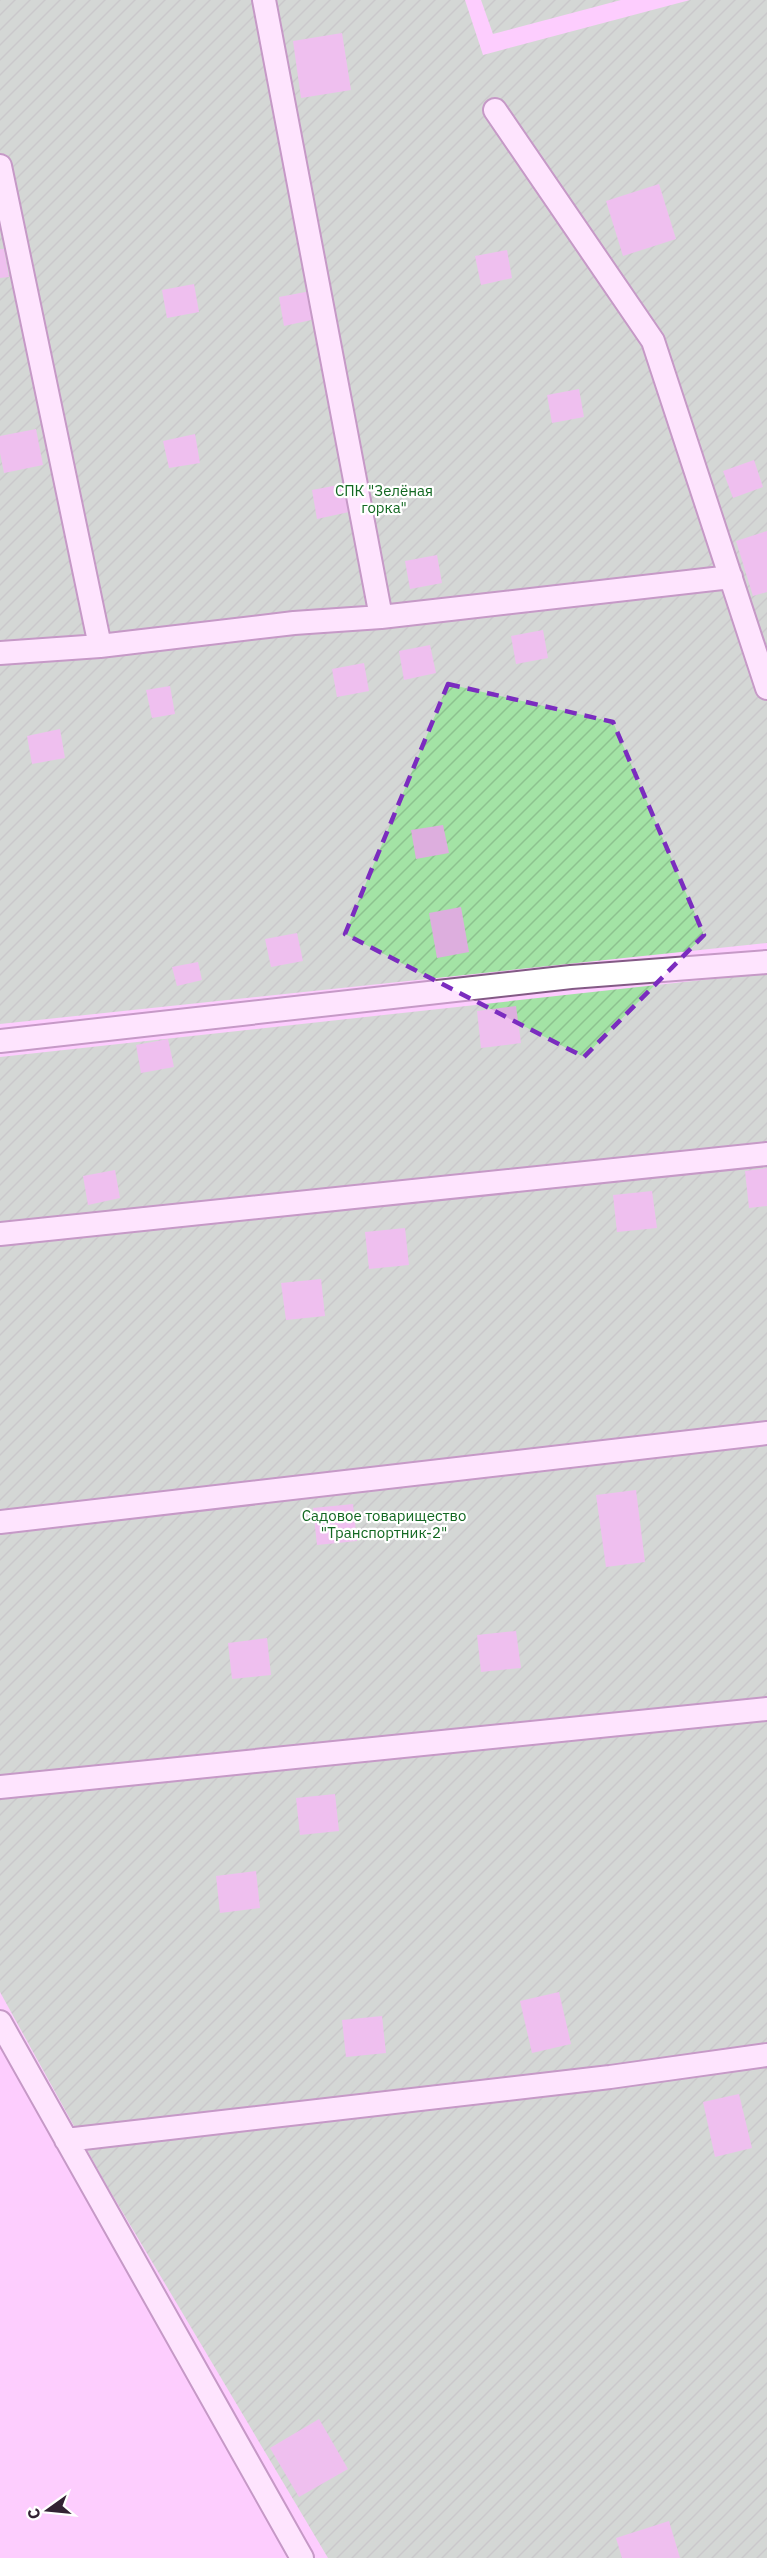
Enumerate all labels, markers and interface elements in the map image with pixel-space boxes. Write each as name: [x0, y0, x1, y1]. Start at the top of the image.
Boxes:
park label: СПК "Зелёная горка": [335, 481, 433, 517]
park label: Садовое товарищество "Транспортник-2": [302, 1506, 466, 1542]
north arrow: [18, 2480, 78, 2540]
text: С: [23, 2506, 45, 2522]

